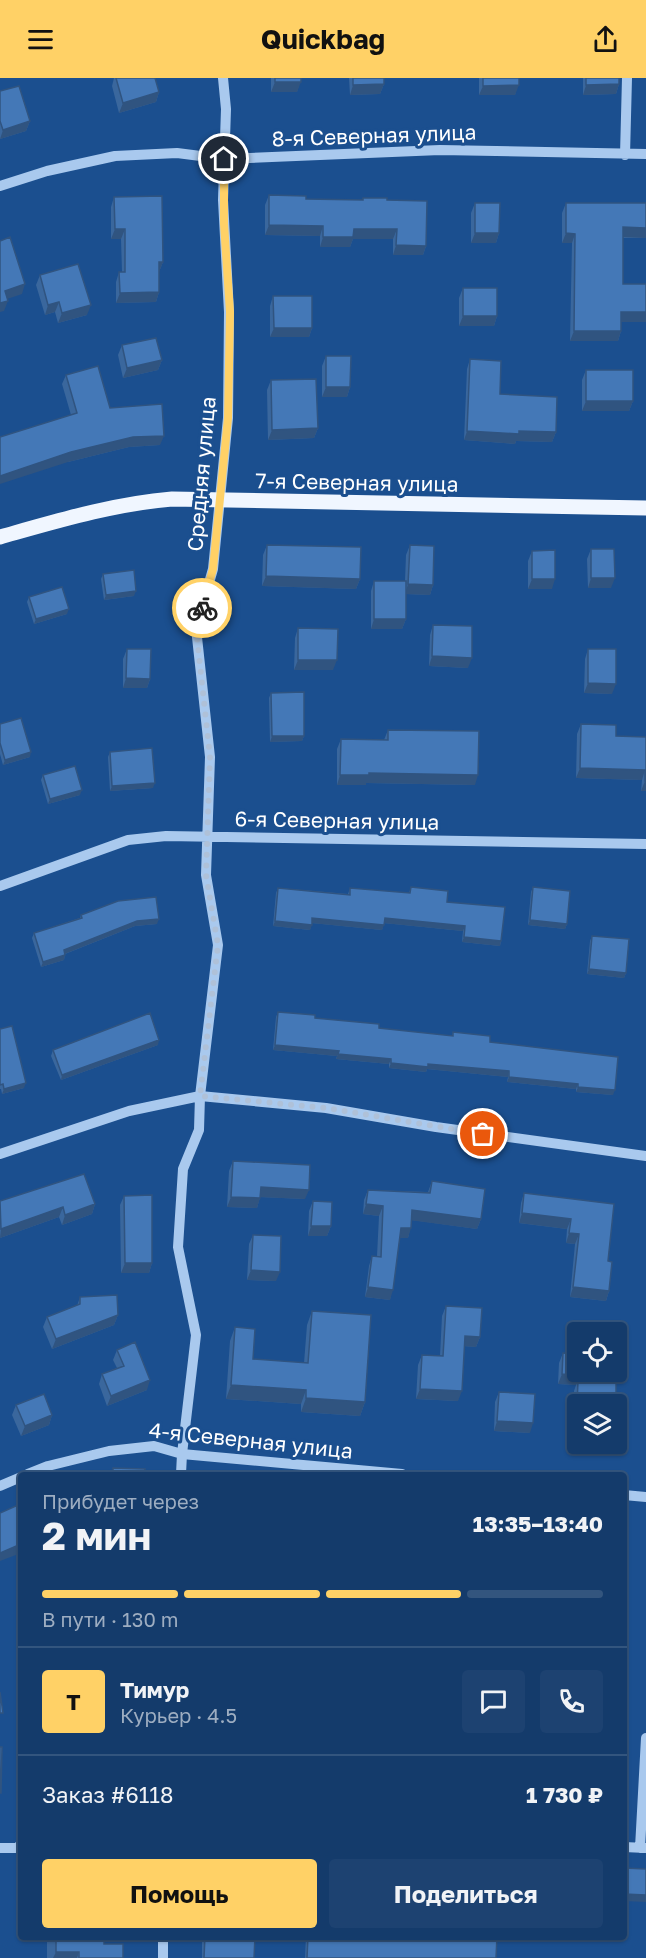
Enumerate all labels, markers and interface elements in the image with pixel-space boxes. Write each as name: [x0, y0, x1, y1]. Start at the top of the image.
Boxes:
icon: menu: [24, 23, 57, 56]
text: Quickbag: [261, 23, 385, 55]
icon: share: [589, 23, 622, 56]
street label: 8-я Северная улица: [271, 118, 477, 152]
pin: [198, 133, 249, 184]
icon: home: [207, 142, 240, 175]
street label: Средняя улица: [181, 395, 221, 553]
street label: 7-я Северная улица: [255, 467, 459, 497]
courier: [172, 578, 232, 638]
icon: bike: [186, 592, 219, 625]
street label: 6-я Северная улица: [234, 805, 440, 835]
pin: [457, 1108, 508, 1159]
icon: bag: [466, 1117, 499, 1150]
map controls: [567, 1322, 627, 1454]
button: locate: [567, 1322, 627, 1382]
button: layers: [567, 1394, 627, 1454]
street label: 4-я Северная улица: [148, 1416, 354, 1464]
text: Прибудет через: [42, 1489, 199, 1513]
text: 13:35–13:40: [473, 1510, 603, 1537]
text: 2 мин: [42, 1512, 151, 1559]
text: В пути · 130 m: [42, 1607, 179, 1631]
button: chat: [462, 1670, 525, 1733]
button: phone: [540, 1670, 603, 1733]
text: Тимур: [120, 1676, 189, 1703]
text: Т: [66, 1688, 81, 1715]
text: Курьер · 4.5: [120, 1703, 237, 1727]
text: Заказ #6118: [42, 1781, 173, 1808]
text: 1 730 ₽: [526, 1781, 603, 1808]
button: Помощь: [42, 1859, 317, 1928]
button: Поделиться: [329, 1859, 603, 1928]

